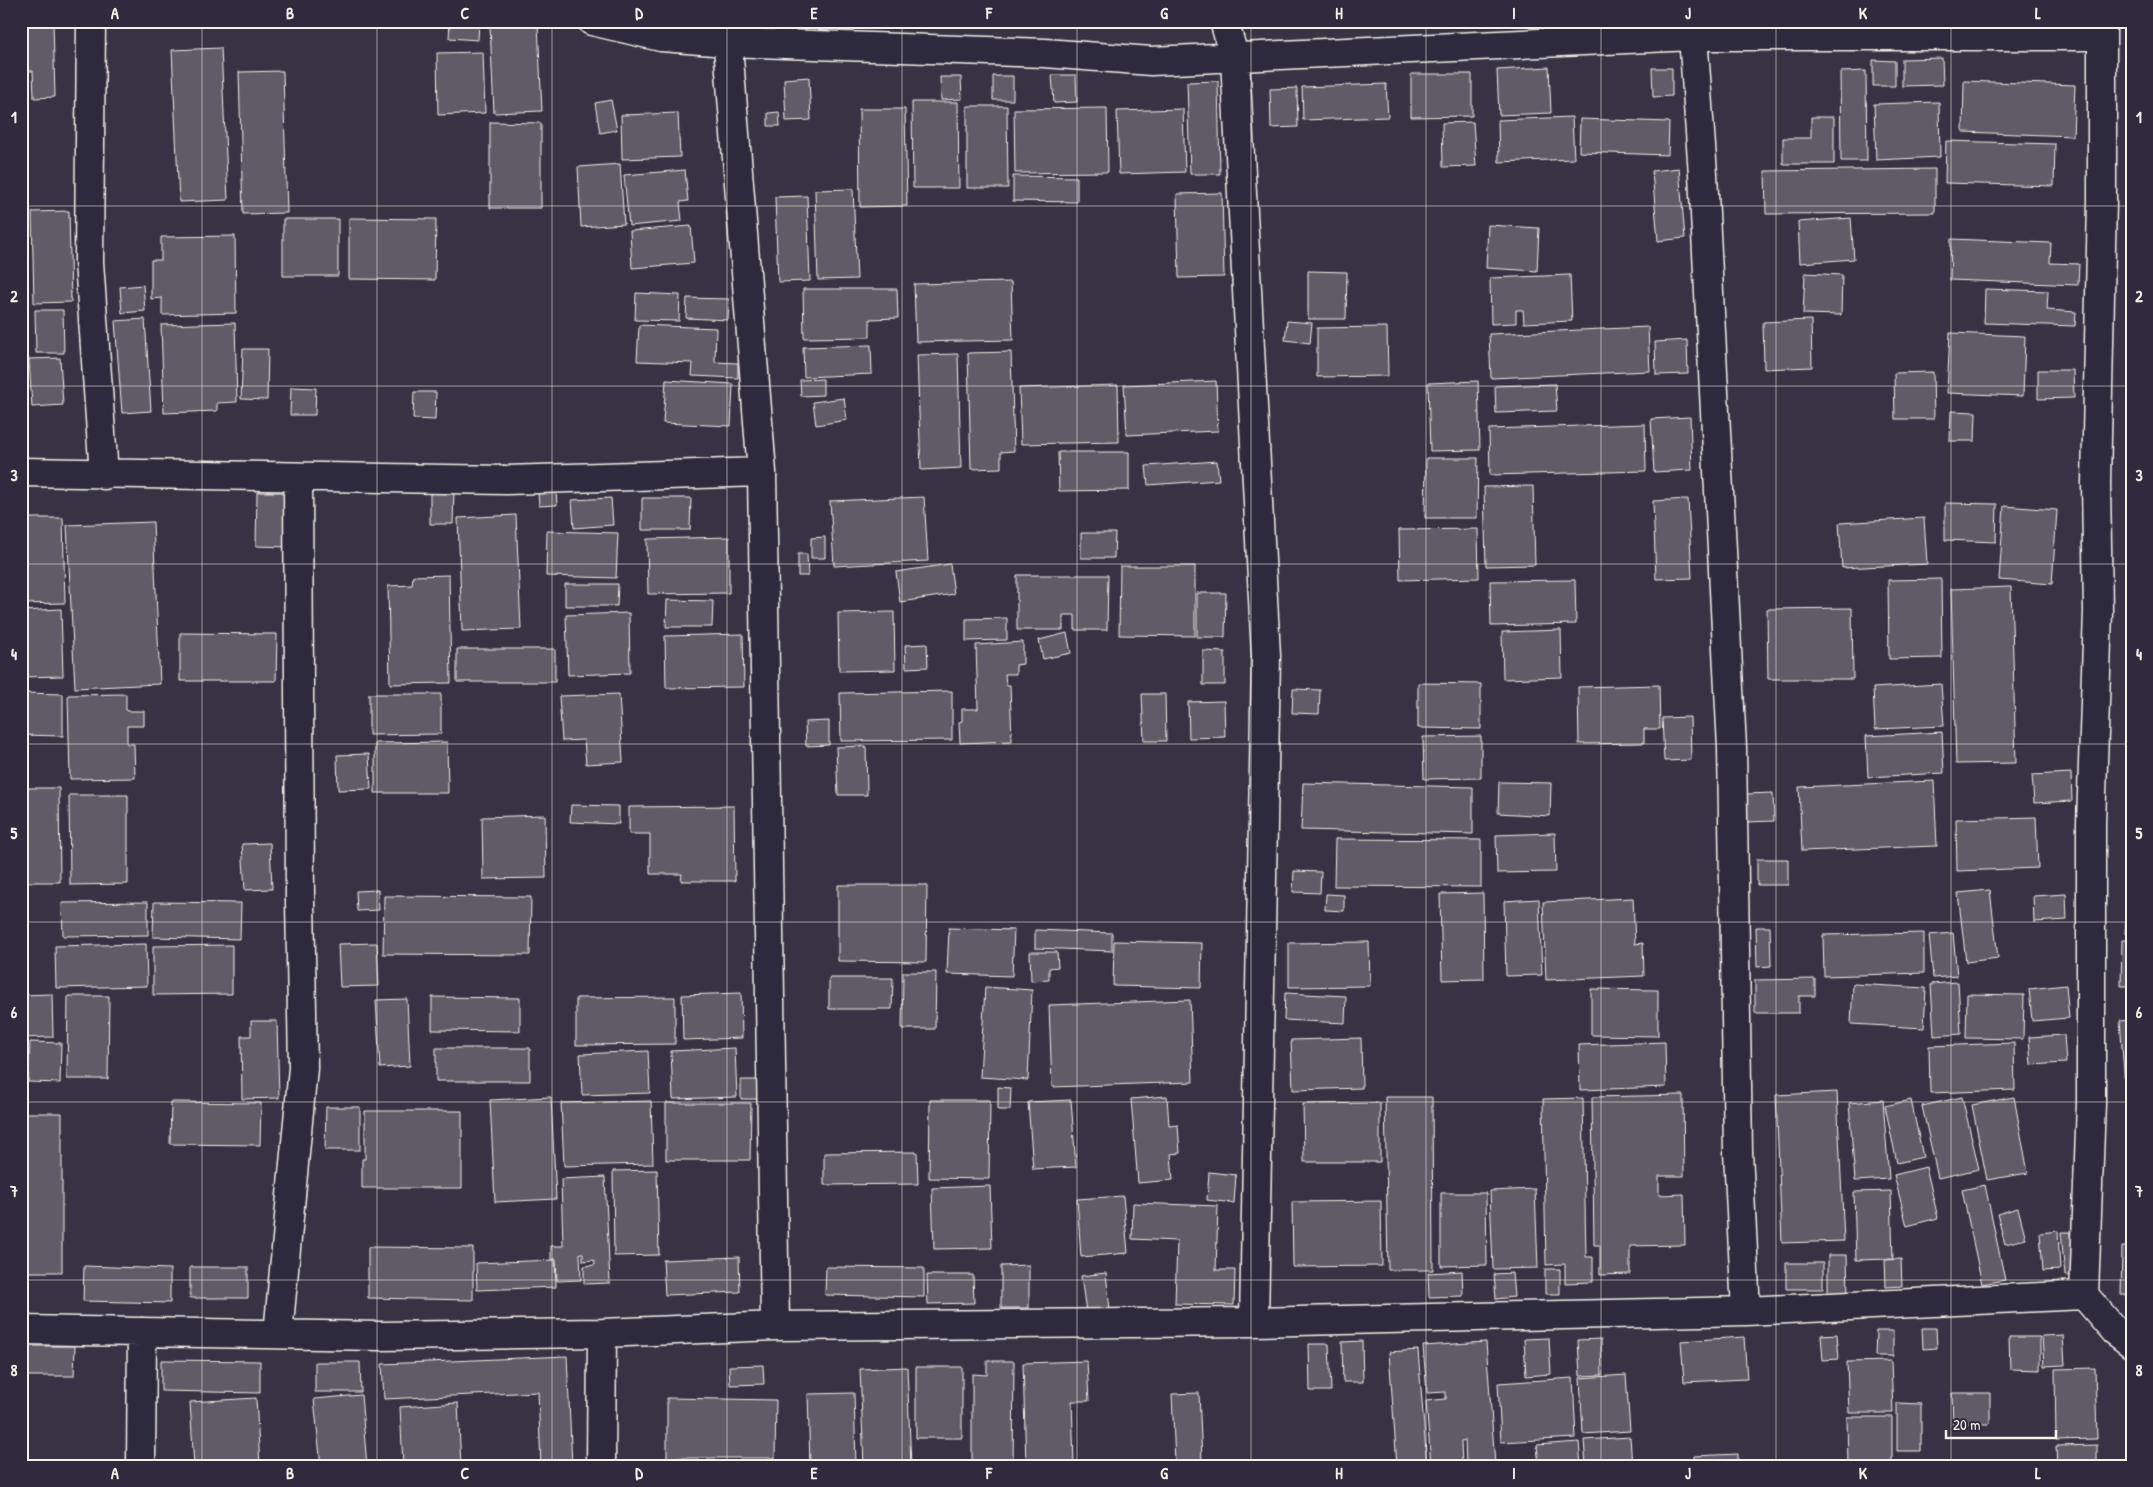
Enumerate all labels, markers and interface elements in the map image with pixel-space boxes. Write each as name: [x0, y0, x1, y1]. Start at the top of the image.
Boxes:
text: A: [111, 2, 119, 24]
text: B: [286, 2, 294, 24]
text: C: [461, 2, 470, 24]
text: D: [635, 2, 643, 24]
text: E: [810, 2, 818, 24]
text: F: [985, 2, 993, 24]
text: G: [1160, 2, 1168, 24]
text: H: [1335, 2, 1343, 24]
text: I: [1512, 2, 1516, 24]
text: J: [1685, 2, 1691, 24]
text: K: [1859, 2, 1868, 24]
text: L: [2035, 2, 2041, 24]
text: 1: [11, 106, 17, 128]
text: 1: [2136, 106, 2142, 128]
text: 2: [10, 285, 18, 307]
text: 2: [2135, 285, 2143, 307]
text: 3: [10, 464, 18, 486]
text: 3: [2135, 464, 2143, 486]
text: 4: [11, 643, 17, 665]
text: 4: [2136, 643, 2142, 665]
text: 5: [11, 822, 18, 844]
text: 5: [2136, 822, 2143, 844]
text: 6: [11, 1001, 18, 1023]
text: 6: [2136, 1001, 2143, 1023]
text: 7: [9, 1180, 18, 1202]
text: 7: [2134, 1180, 2143, 1202]
text: 8: [11, 1359, 18, 1381]
text: 8: [2136, 1359, 2143, 1381]
scale bar: [1946, 1407, 2056, 1439]
text: 20 m: [1953, 1414, 1980, 1435]
text: A: [111, 1462, 119, 1484]
text: B: [286, 1462, 294, 1484]
text: C: [461, 1462, 470, 1484]
text: D: [635, 1462, 643, 1484]
text: E: [810, 1462, 818, 1484]
text: F: [985, 1462, 993, 1484]
text: G: [1160, 1462, 1168, 1484]
text: H: [1335, 1462, 1343, 1484]
text: I: [1512, 1462, 1516, 1484]
text: J: [1685, 1462, 1691, 1484]
text: K: [1859, 1462, 1868, 1484]
text: L: [2035, 1462, 2041, 1484]

